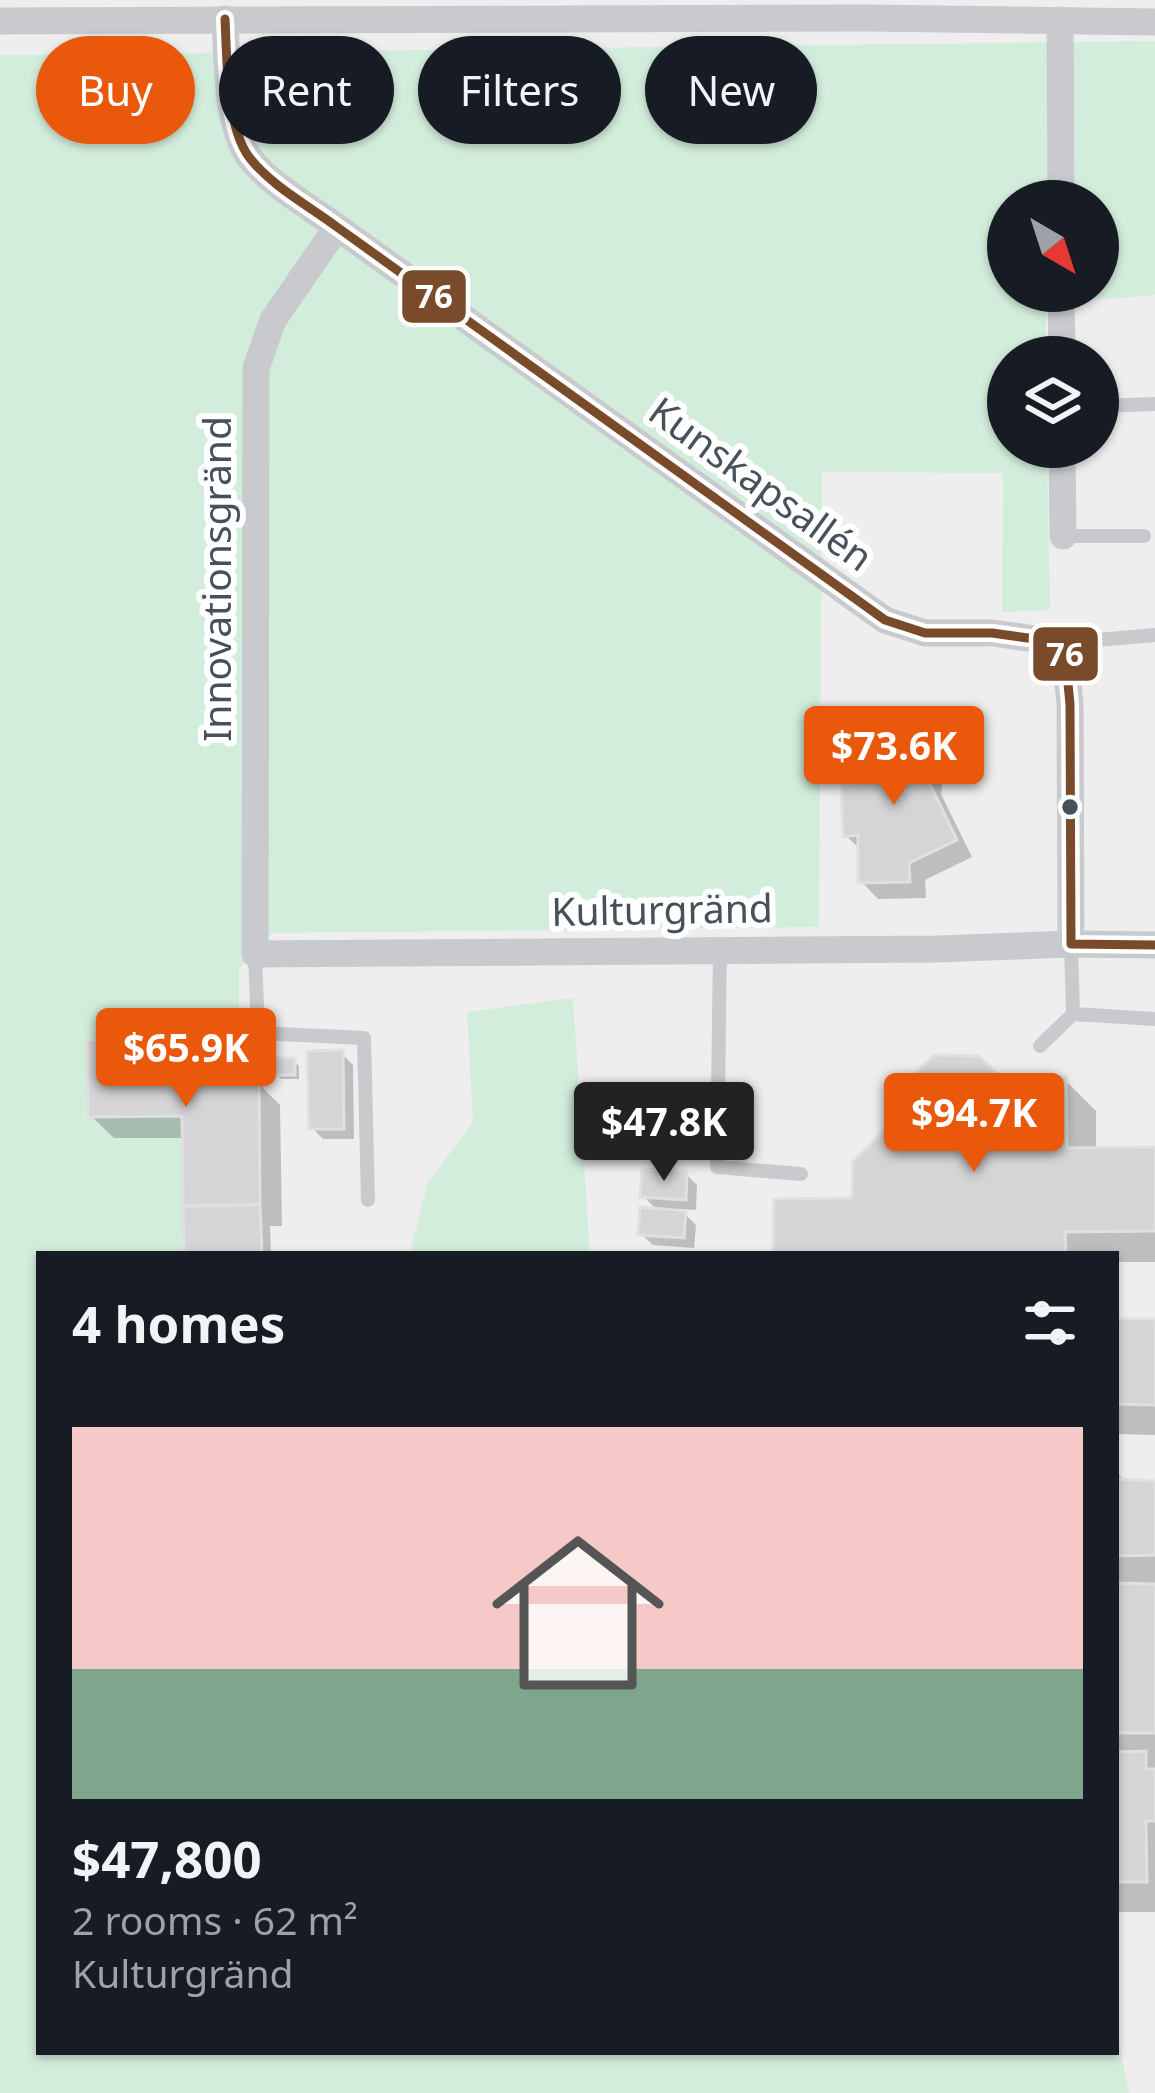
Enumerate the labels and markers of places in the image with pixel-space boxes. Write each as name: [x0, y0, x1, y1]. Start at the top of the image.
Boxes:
pin: $73.6K: [796, 706, 992, 808]
unlabelled marker: [1059, 796, 1081, 818]
pin: $65.9K: [88, 1008, 284, 1110]
pin: $94.7K: [876, 1073, 1072, 1175]
pin: $47.8K: [566, 1082, 762, 1184]

